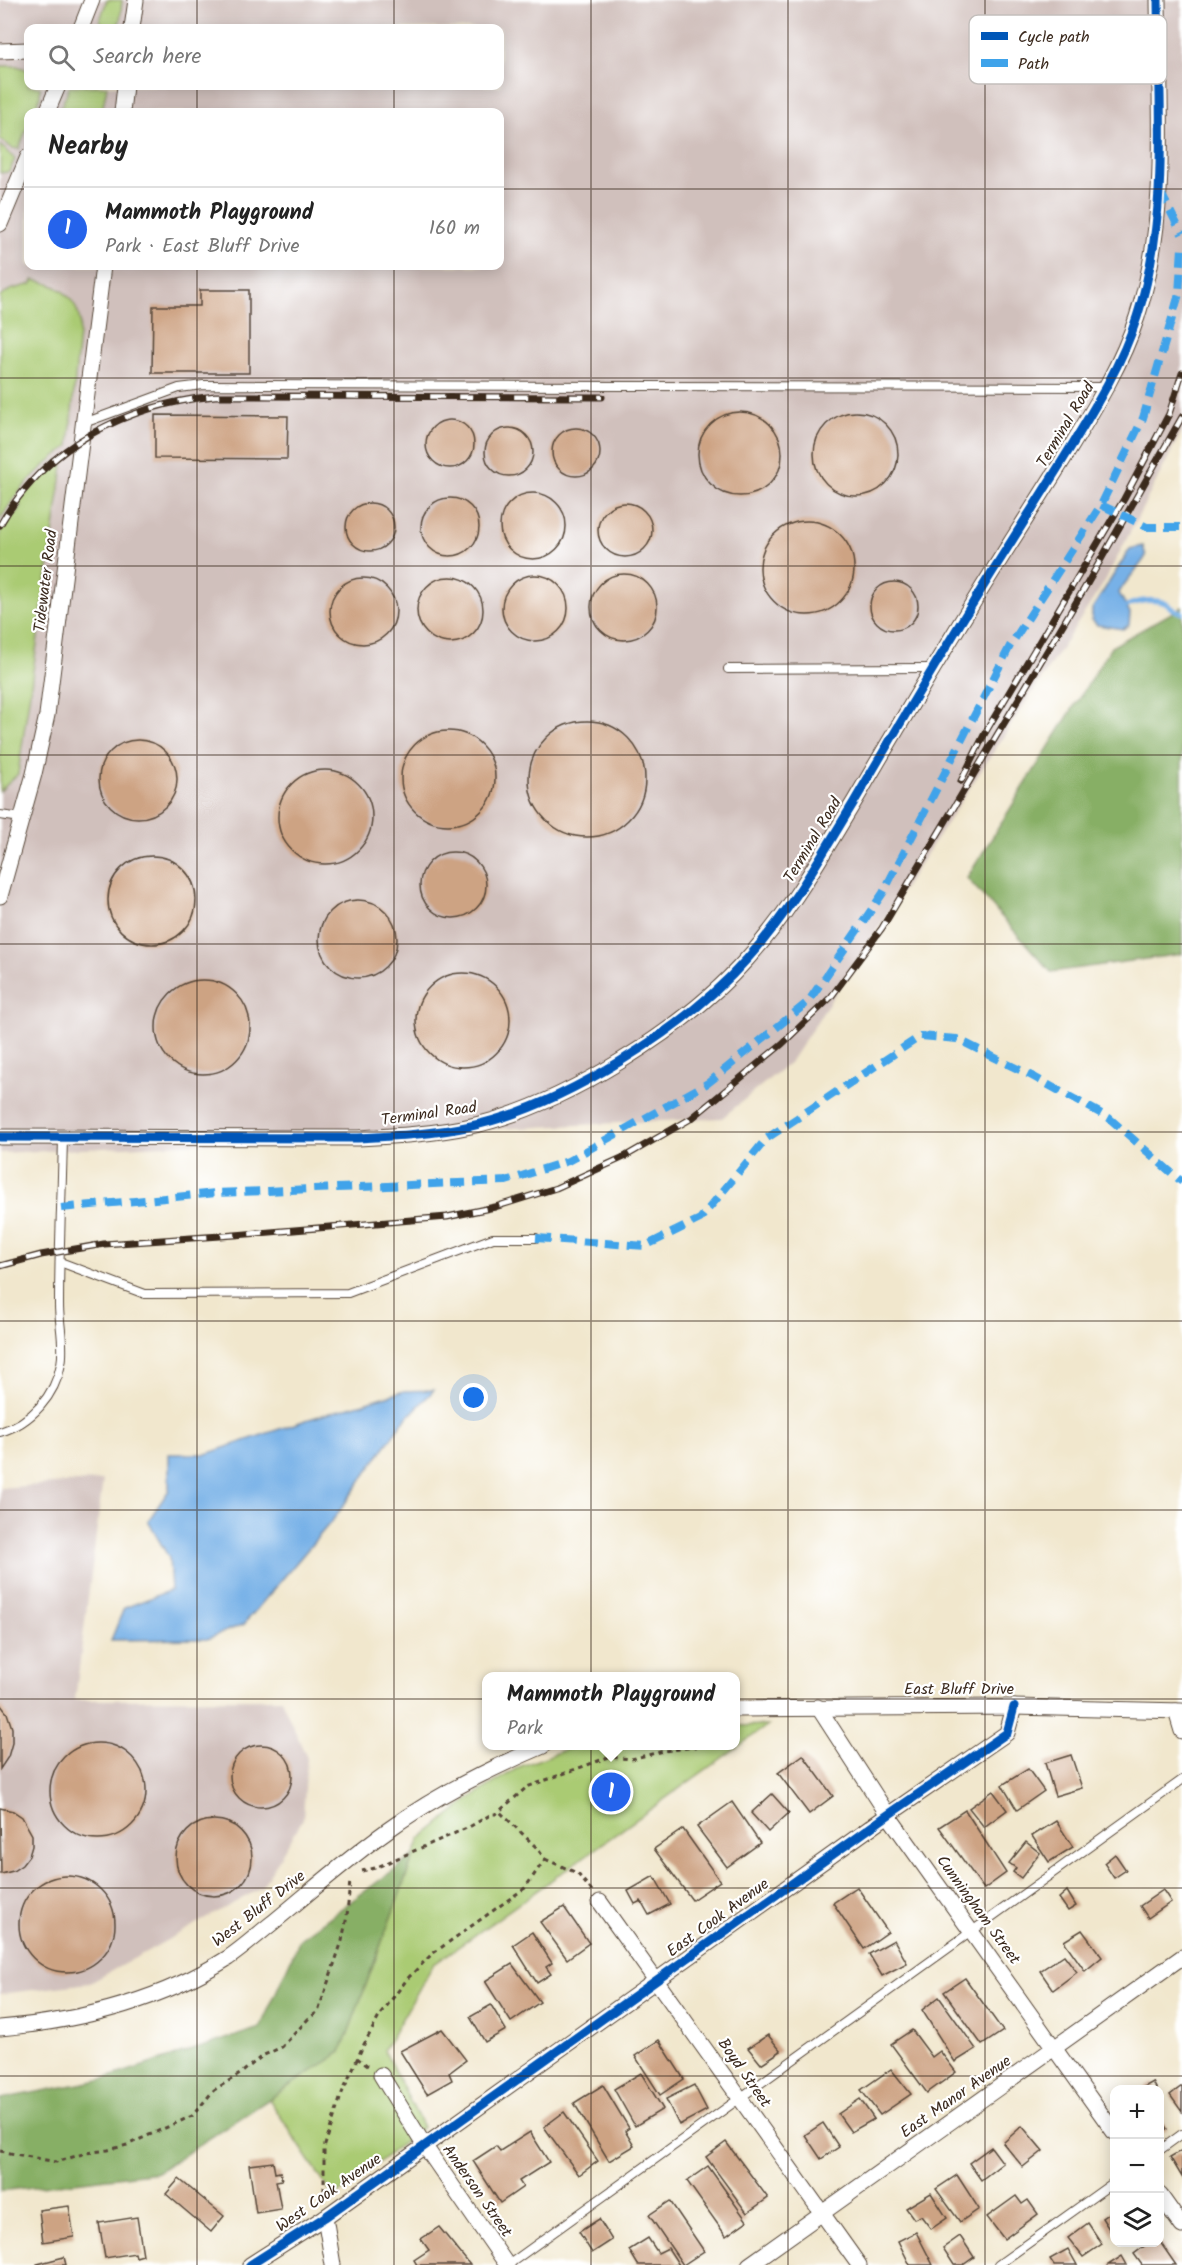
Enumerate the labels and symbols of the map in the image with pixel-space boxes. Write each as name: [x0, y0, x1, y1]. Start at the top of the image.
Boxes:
legend: [969, 15, 1167, 84]
text: Cycle path: [1018, 25, 1090, 50]
text: Path: [1018, 52, 1049, 77]
street label: Terminal Road: [1031, 377, 1102, 473]
street label: Tidewater Road: [27, 527, 65, 634]
street label: Terminal Road: [778, 792, 849, 888]
street label: Terminal Road: [380, 1095, 479, 1133]
your location: [459, 1383, 488, 1412]
street label: East Bluff Drive: [904, 1677, 1014, 1702]
pin: 1: [592, 1770, 630, 1814]
street label: Cunningham Street: [930, 1850, 1027, 1971]
street label: West Bluff Drive: [207, 1864, 311, 1954]
street label: East Cook Avenue: [662, 1872, 774, 1964]
street label: Boyd Street: [711, 2033, 778, 2114]
street label: East Manor Avenue: [895, 2049, 1017, 2145]
street label: Anderson Street: [436, 2139, 519, 2243]
street label: West Cook Avenue: [271, 2147, 387, 2239]

